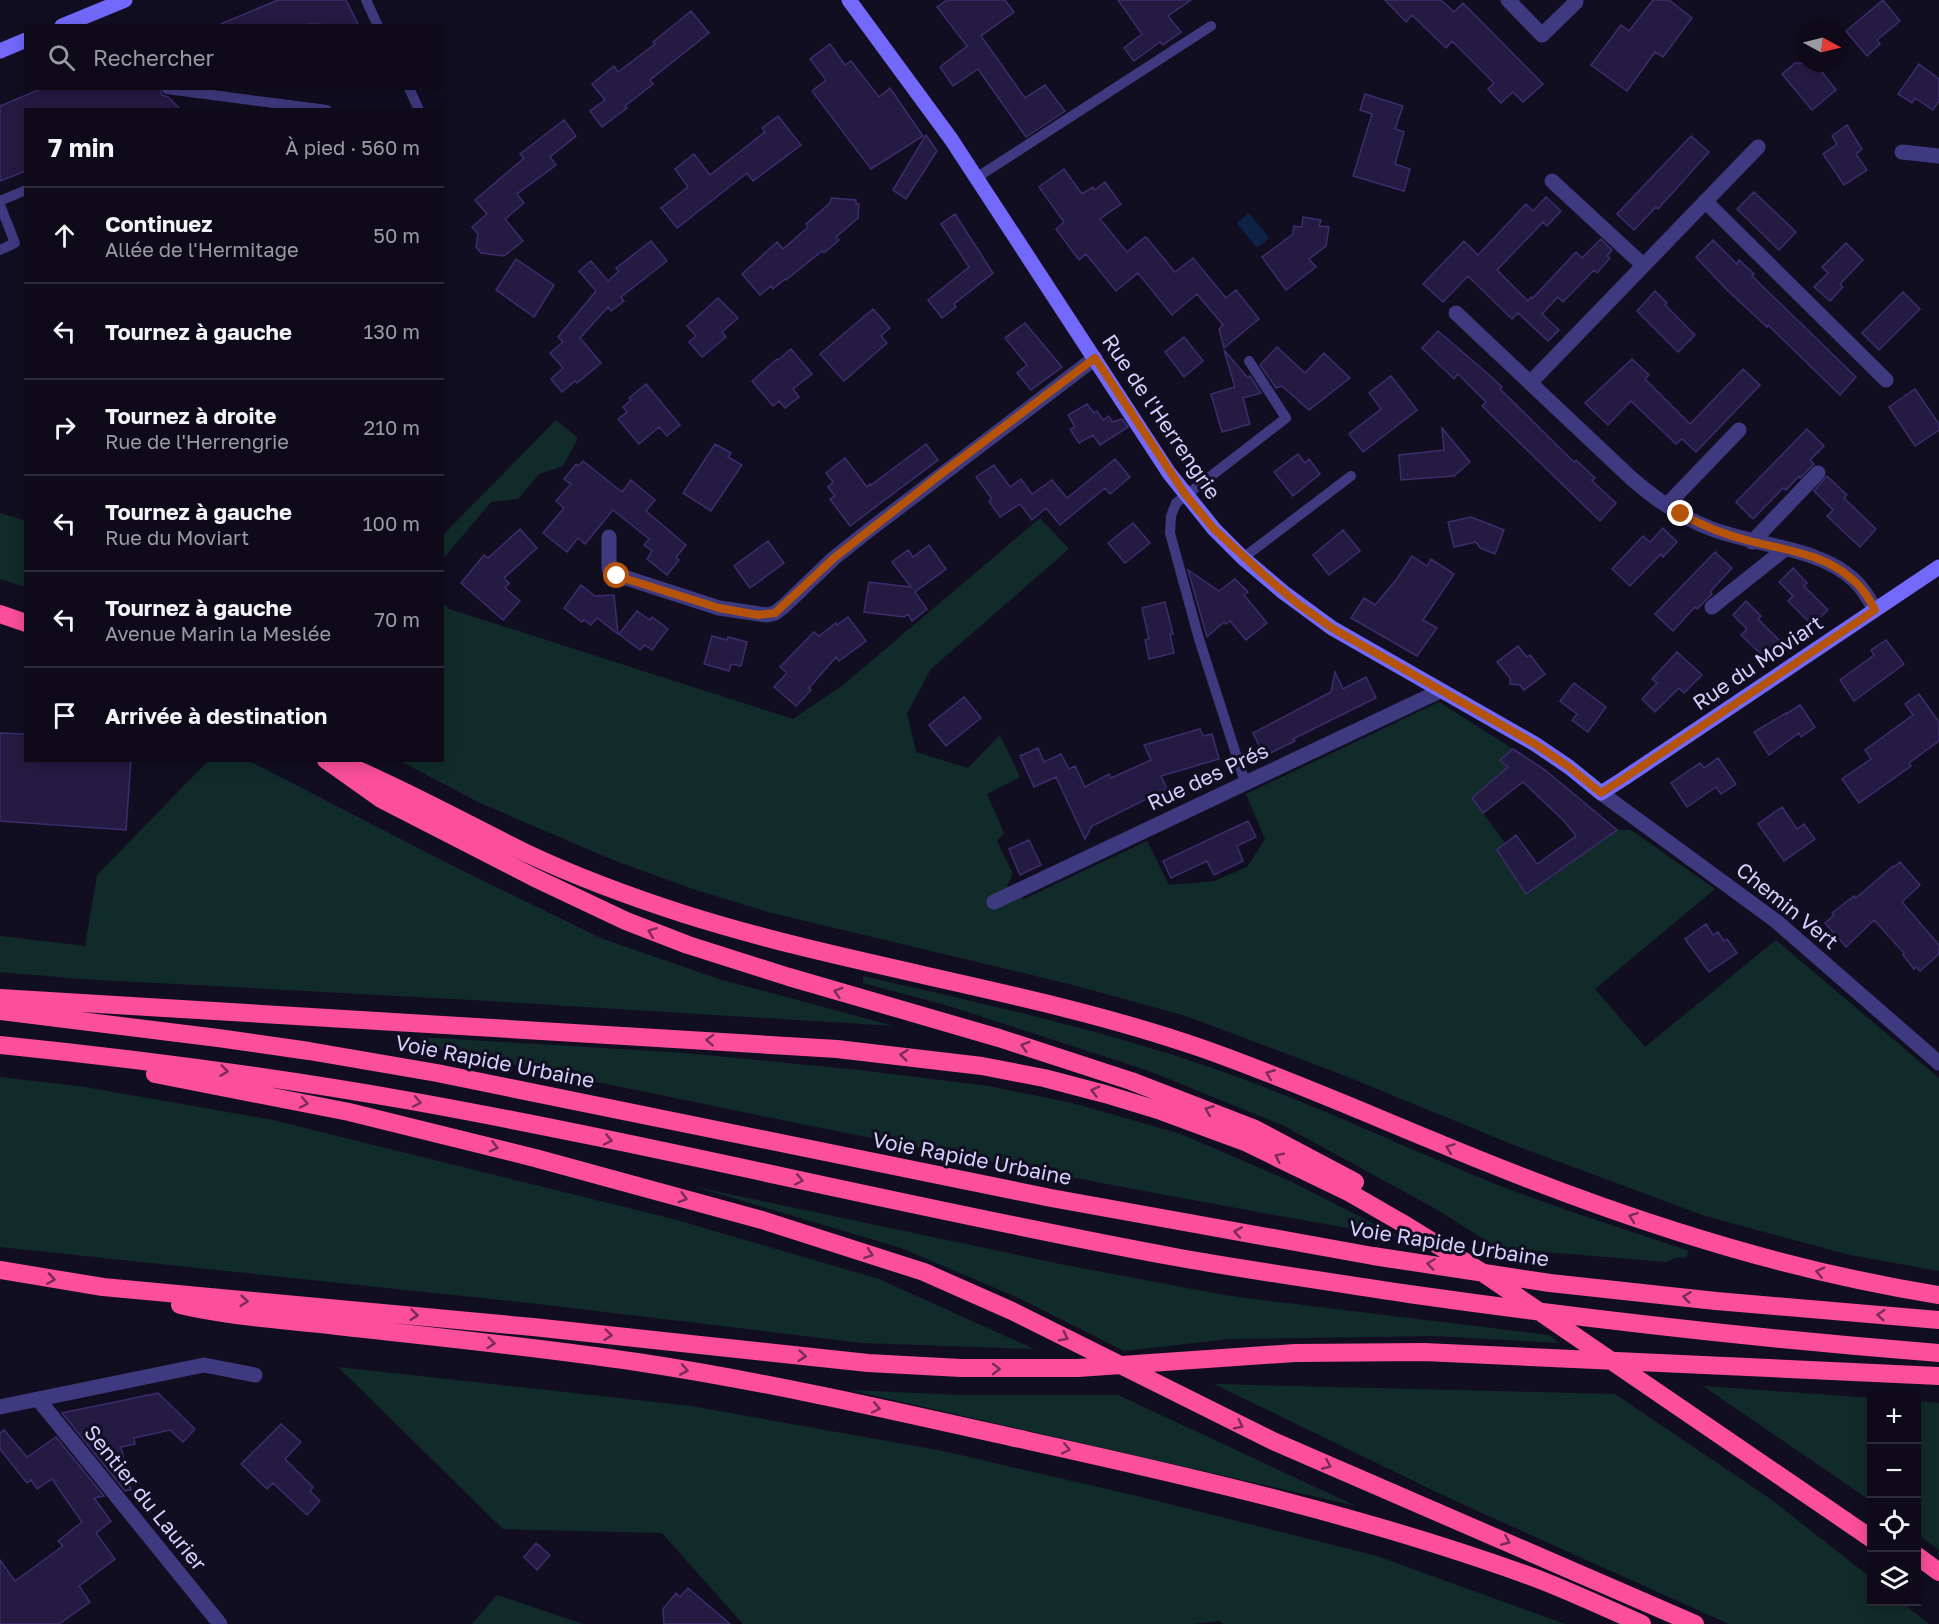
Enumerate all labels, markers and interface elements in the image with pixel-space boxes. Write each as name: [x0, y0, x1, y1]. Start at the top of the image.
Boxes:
north arrow: [1795, 18, 1849, 72]
search box: [24, 24, 444, 90]
icon: search: [45, 41, 78, 74]
text: Rechercher: [93, 44, 214, 71]
text: 7 min: [48, 132, 114, 163]
text: À pied · 560 m: [285, 135, 420, 159]
text: Continuez: [105, 210, 212, 237]
icon: ahead: [48, 219, 81, 252]
text: 50 m: [373, 223, 420, 247]
text: Allée de l'Hermitage: [105, 237, 299, 261]
icon: left: [48, 315, 81, 348]
text: Tournez à gauche: [105, 318, 292, 345]
text: 130 m: [364, 319, 420, 343]
street label: Rue de l'Herrengrie: [1097, 329, 1227, 504]
text: Tournez à droite: [105, 402, 276, 429]
icon: right: [48, 411, 81, 444]
text: 210 m: [364, 415, 420, 439]
text: Rue de l'Herrengrie: [105, 429, 289, 453]
text: Tournez à gauche: [105, 498, 292, 525]
route end: [1667, 500, 1693, 526]
icon: left: [48, 507, 81, 540]
text: 100 m: [363, 511, 420, 535]
text: Rue du Moviart: [105, 525, 249, 549]
route start: [603, 562, 629, 588]
text: Tournez à gauche: [105, 594, 292, 621]
icon: left: [48, 603, 81, 636]
text: 70 m: [374, 607, 420, 631]
street label: Rue du Moviart: [1687, 609, 1827, 715]
text: Avenue Marin la Meslée: [105, 621, 331, 645]
icon: arrive: [48, 699, 81, 732]
text: Arrivée à destination: [105, 702, 327, 729]
street label: Rue des Prés: [1143, 737, 1272, 815]
street label: Chemin Vert: [1731, 856, 1844, 954]
one-way arrow: [647, 926, 658, 939]
one-way arrow: [833, 987, 844, 999]
street label: Voie Rapide Urbaine: [393, 1029, 597, 1093]
one-way arrow: [705, 1033, 714, 1046]
one-way arrow: [1020, 1041, 1031, 1053]
one-way arrow: [899, 1050, 909, 1062]
one-way arrow: [220, 1065, 229, 1077]
one-way arrow: [1265, 1069, 1276, 1081]
one-way arrow: [1091, 1086, 1101, 1098]
one-way arrow: [412, 1095, 422, 1108]
one-way arrow: [299, 1096, 309, 1109]
one-way arrow: [1204, 1105, 1215, 1117]
street label: Voie Rapide Urbaine: [870, 1126, 1074, 1190]
one-way arrow: [603, 1133, 613, 1146]
one-way arrow: [489, 1140, 499, 1153]
one-way arrow: [1446, 1143, 1457, 1155]
one-way arrow: [1274, 1153, 1285, 1165]
one-way arrow: [794, 1173, 804, 1186]
one-way arrow: [678, 1190, 688, 1203]
one-way arrow: [1628, 1212, 1639, 1224]
street label: Voie Rapide Urbaine: [1347, 1214, 1551, 1272]
one-way arrow: [1234, 1226, 1244, 1239]
one-way arrow: [863, 1246, 874, 1259]
one-way arrow: [1426, 1259, 1435, 1271]
one-way arrow: [1815, 1266, 1825, 1279]
one-way arrow: [47, 1272, 56, 1284]
one-way arrow: [1682, 1292, 1691, 1304]
one-way arrow: [240, 1294, 249, 1307]
one-way arrow: [409, 1308, 418, 1321]
one-way arrow: [1876, 1309, 1885, 1322]
one-way arrow: [603, 1328, 612, 1340]
one-way arrow: [1058, 1330, 1069, 1342]
one-way arrow: [487, 1337, 496, 1349]
one-way arrow: [797, 1349, 806, 1362]
one-way arrow: [992, 1362, 1001, 1375]
one-way arrow: [679, 1363, 689, 1376]
map controls: [1867, 1390, 1921, 1606]
button: +: [1867, 1390, 1921, 1444]
one-way arrow: [870, 1401, 880, 1414]
one-way arrow: [1232, 1417, 1243, 1429]
street label: Sentier du Laurier: [79, 1419, 212, 1575]
one-way arrow: [1061, 1442, 1071, 1455]
button: −: [1867, 1444, 1921, 1498]
one-way arrow: [1320, 1457, 1331, 1469]
button: locate: [1867, 1498, 1921, 1552]
one-way arrow: [1500, 1534, 1511, 1546]
button: layers: [1867, 1552, 1921, 1606]

